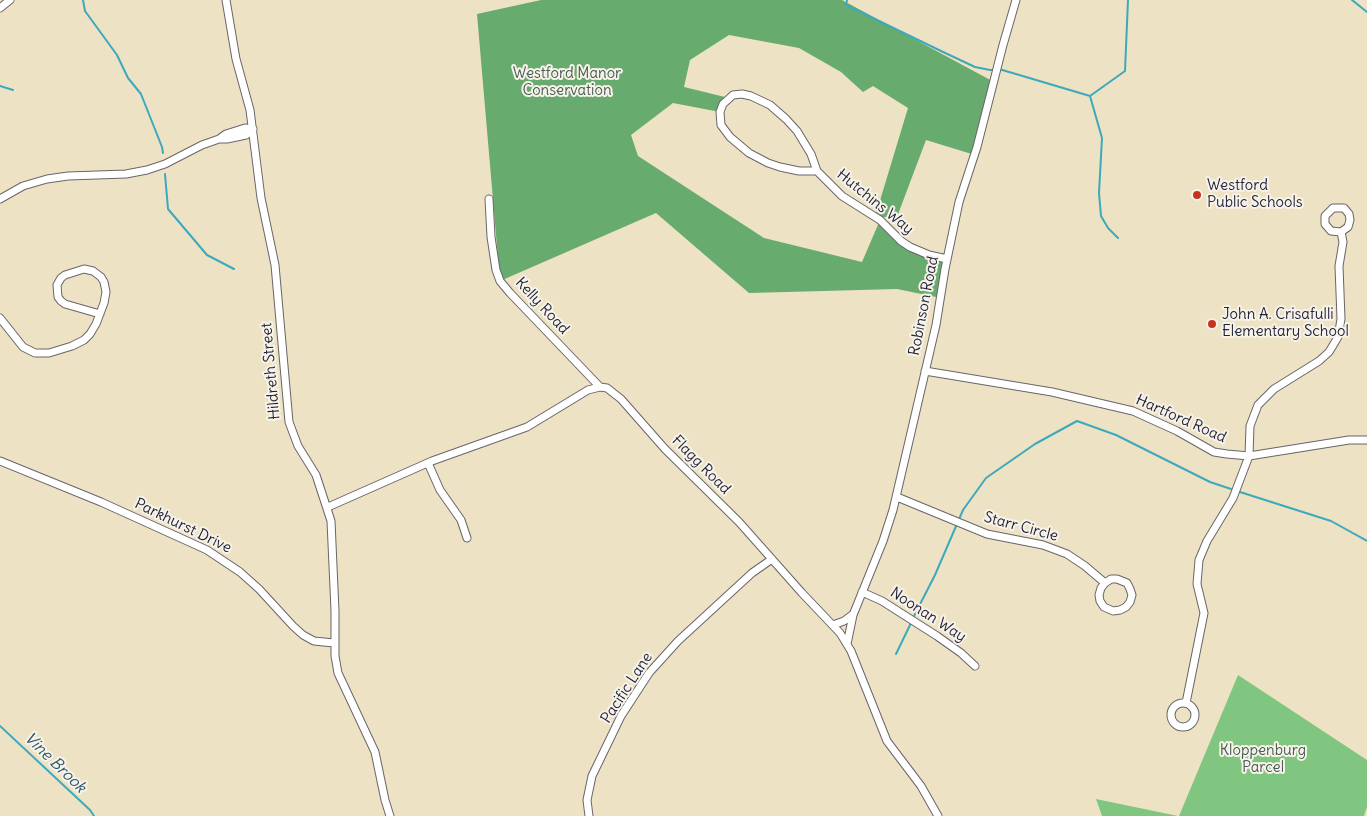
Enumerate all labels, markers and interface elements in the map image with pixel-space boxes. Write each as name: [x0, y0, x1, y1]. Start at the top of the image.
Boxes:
park label: Westford Manor Conservation: [513, 65, 621, 100]
street label: Hutchins Way: [833, 166, 917, 238]
place label: Westford Public Schools: [1207, 177, 1303, 212]
marker: Westford Public Schools: [1191, 189, 1203, 201]
street label: Robinson Road: [906, 255, 942, 357]
street label: Kelly Road: [511, 274, 573, 338]
place label: John A. Crisafulli Elementary School: [1222, 306, 1349, 341]
marker: John A. Crisafulli Elementary School: [1206, 318, 1218, 330]
street label: Hildreth Street: [258, 322, 284, 420]
street label: Hartford Road: [1133, 391, 1229, 447]
street label: Flagg Road: [668, 432, 734, 498]
street label: Parkhurst Drive: [132, 495, 234, 557]
street label: Starr Circle: [982, 508, 1060, 546]
street label: Noonan Way: [887, 584, 969, 646]
street label: Pacific Lane: [597, 649, 657, 727]
water label: Vine Brook: [20, 729, 90, 797]
park label: Kloppenburg Parcel: [1220, 742, 1306, 777]

